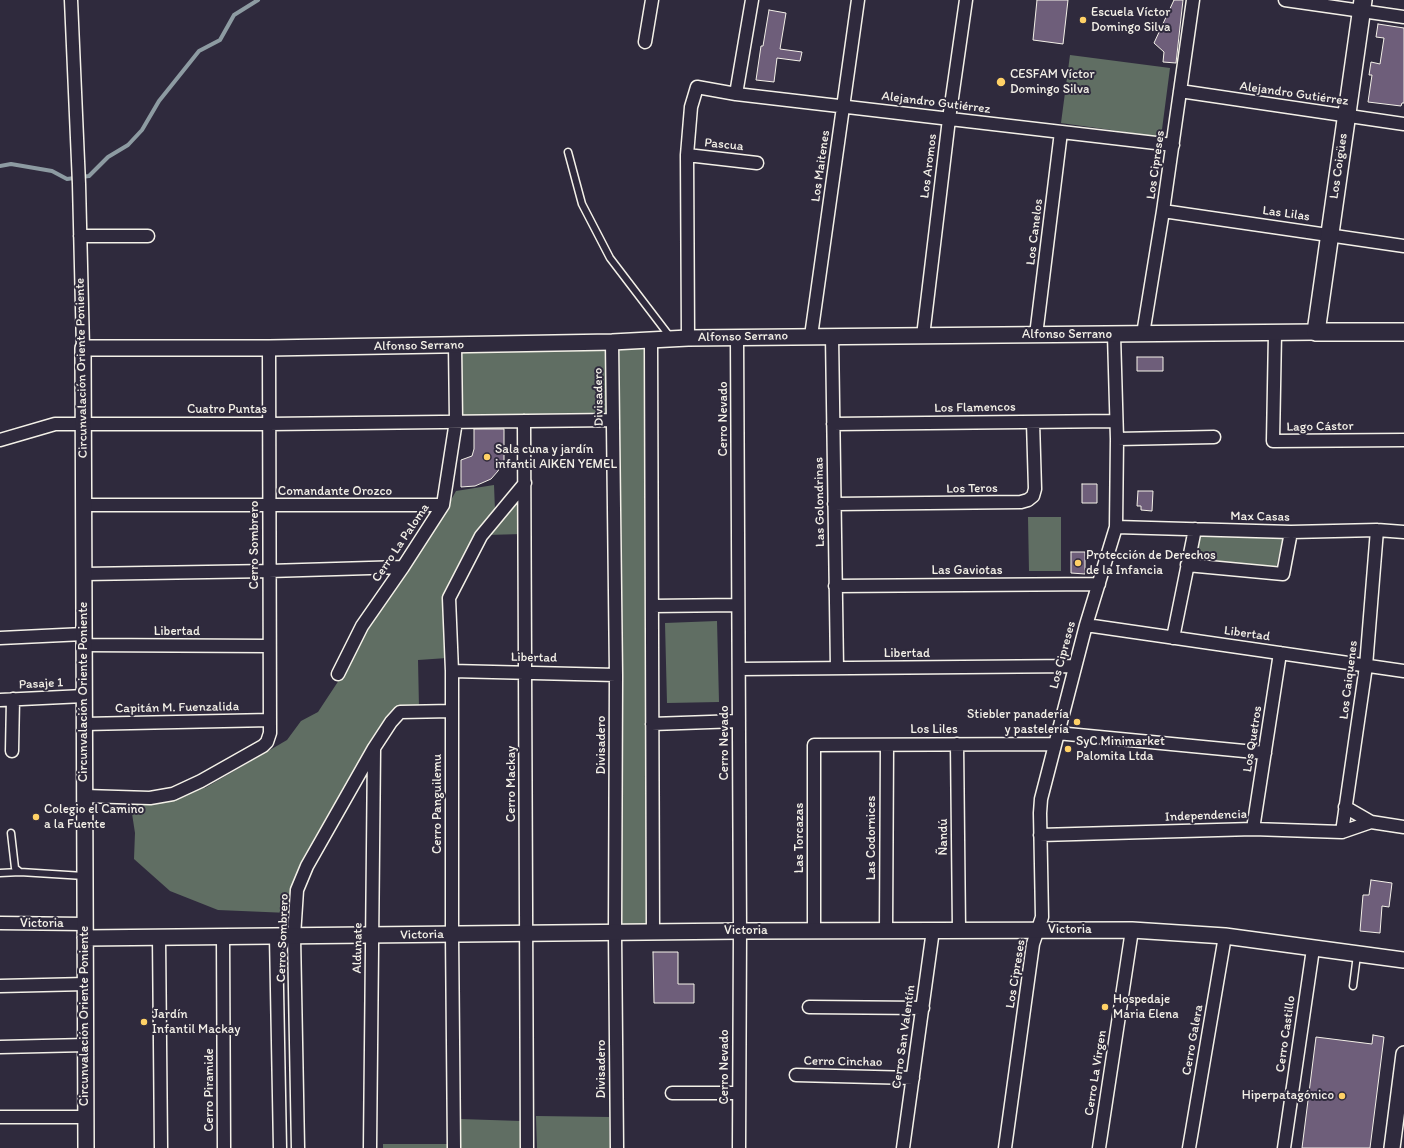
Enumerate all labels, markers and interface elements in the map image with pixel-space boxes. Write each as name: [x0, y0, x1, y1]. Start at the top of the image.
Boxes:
place label: Escuela Víctor Domingo Silva: [1091, 5, 1170, 36]
marker: Escuela Víctor Domingo Silva: [1078, 15, 1088, 25]
place label: CESFAM Víctor Domingo Silva: [1010, 67, 1095, 98]
marker: CESFAM Víctor Domingo Silva: [995, 76, 1007, 88]
street label: Alejandro Gutiérrez: [1239, 79, 1349, 109]
street label: Alejandro Gutiérrez: [881, 89, 991, 117]
street label: Los Maitenes: [808, 129, 834, 203]
street label: Los Cipreses: [1143, 130, 1169, 200]
street label: Los Coigües: [1327, 132, 1351, 200]
street label: Los Aromos: [917, 133, 941, 199]
street label: Pascua: [704, 135, 744, 155]
street label: Los Canelos: [1023, 198, 1047, 266]
street label: Las Lilas: [1261, 203, 1311, 225]
street label: Circunvalación Oriente Poniente: [73, 278, 91, 458]
street label: Alfonso Serrano: [1022, 327, 1112, 343]
street label: Alfonso Serrano: [698, 328, 788, 346]
street label: Alfonso Serrano: [374, 337, 464, 355]
street label: Divisadero: [591, 367, 607, 427]
street label: Cerro Nevado: [716, 381, 732, 457]
street label: Los Flamencos: [934, 399, 1016, 417]
street label: Cuatro Puntas: [187, 402, 267, 418]
street label: Lago Cástor: [1286, 419, 1354, 435]
place label: Sala cuna y jardín infantil AIKEN YEMEL: [495, 442, 617, 473]
marker: Sala cuna y jardín infantil AIKEN YEMEL: [482, 452, 492, 462]
street label: Las Golondrinas: [811, 457, 829, 547]
street label: Los Teros: [946, 481, 998, 497]
street label: Comandante Orozco: [278, 484, 392, 500]
street label: Cerro Sombrero: [247, 501, 263, 589]
street label: Cerro La Paloma: [369, 501, 433, 585]
street label: Max Casas: [1230, 509, 1290, 525]
place label: Protección de Derechos de la Infancia: [1086, 548, 1216, 579]
marker: Protección de Derechos de la Infancia: [1073, 558, 1083, 568]
street label: Las Gaviotas: [931, 563, 1003, 579]
street label: Circunvalación Oriente Poniente: [76, 602, 92, 782]
street label: Los Cipreses: [1046, 619, 1080, 691]
street label: Libertad: [1223, 623, 1271, 645]
street label: Libertad: [154, 624, 200, 640]
street label: Los Caiquenes: [1336, 640, 1362, 720]
street label: Libertad: [884, 646, 930, 662]
street label: Libertad: [511, 650, 557, 666]
street label: Pasaje 1: [18, 675, 64, 693]
street label: Capitán M. Fuenzalida: [115, 699, 239, 717]
street label: Cerro Nevado: [717, 705, 733, 781]
street label: Los Quetros: [1240, 705, 1266, 773]
place label: Stiebler panadería y pastelería: [967, 707, 1069, 738]
street label: Divisadero: [594, 716, 610, 774]
marker: Stiebler panadería y pastelería: [1072, 717, 1082, 727]
street label: Los Liles: [910, 722, 958, 738]
place label: SyC Minimarket Palomita Ltda: [1076, 734, 1165, 765]
marker: SyC Minimarket Palomita Ltda: [1063, 744, 1073, 754]
street label: Cerro Mackay: [504, 746, 520, 822]
street label: Cerro Panguilemu: [430, 754, 446, 854]
street label: Las Codornices: [864, 796, 880, 880]
place label: Colegio el Camino a la Fuente: [44, 802, 144, 833]
street label: Las Torcazas: [792, 803, 808, 873]
street label: Independencia: [1165, 807, 1247, 825]
marker: Colegio el Camino a la Fuente: [31, 812, 41, 822]
street label: Ñandú: [936, 818, 952, 856]
street label: Cerro Sombrero: [274, 893, 292, 983]
street label: Victoria: [20, 916, 64, 932]
street label: Aldunate: [350, 922, 366, 974]
street label: Victoria: [1048, 922, 1092, 938]
street label: Victoria: [724, 923, 768, 939]
street label: Circunvalación Oriente Poniente: [77, 926, 93, 1106]
street label: Victoria: [400, 927, 444, 943]
street label: Los Cipreses: [1003, 938, 1029, 1010]
street label: Cerro San Valentín: [889, 984, 919, 1090]
place label: Hospedaje Maria Elena: [1113, 992, 1179, 1023]
street label: Cerro Castillo: [1273, 995, 1299, 1073]
marker: Hospedaje Maria Elena: [1100, 1002, 1110, 1012]
street label: Cerro Galera: [1179, 1003, 1207, 1077]
place label: Jardín Infantil Mackay: [152, 1007, 240, 1038]
marker: Jardín Infantil Mackay: [139, 1017, 149, 1027]
street label: Cerro Nevado: [717, 1029, 733, 1105]
street label: Cerro La Virgen: [1082, 1029, 1110, 1117]
street label: Divisadero: [594, 1040, 610, 1098]
street label: Cerro Piramide: [202, 1048, 218, 1132]
street label: Cerro Cinchao: [803, 1054, 883, 1070]
place label: Hiperpatagónico: [1242, 1088, 1334, 1104]
marker: Hiperpatagónico: [1337, 1091, 1347, 1101]

